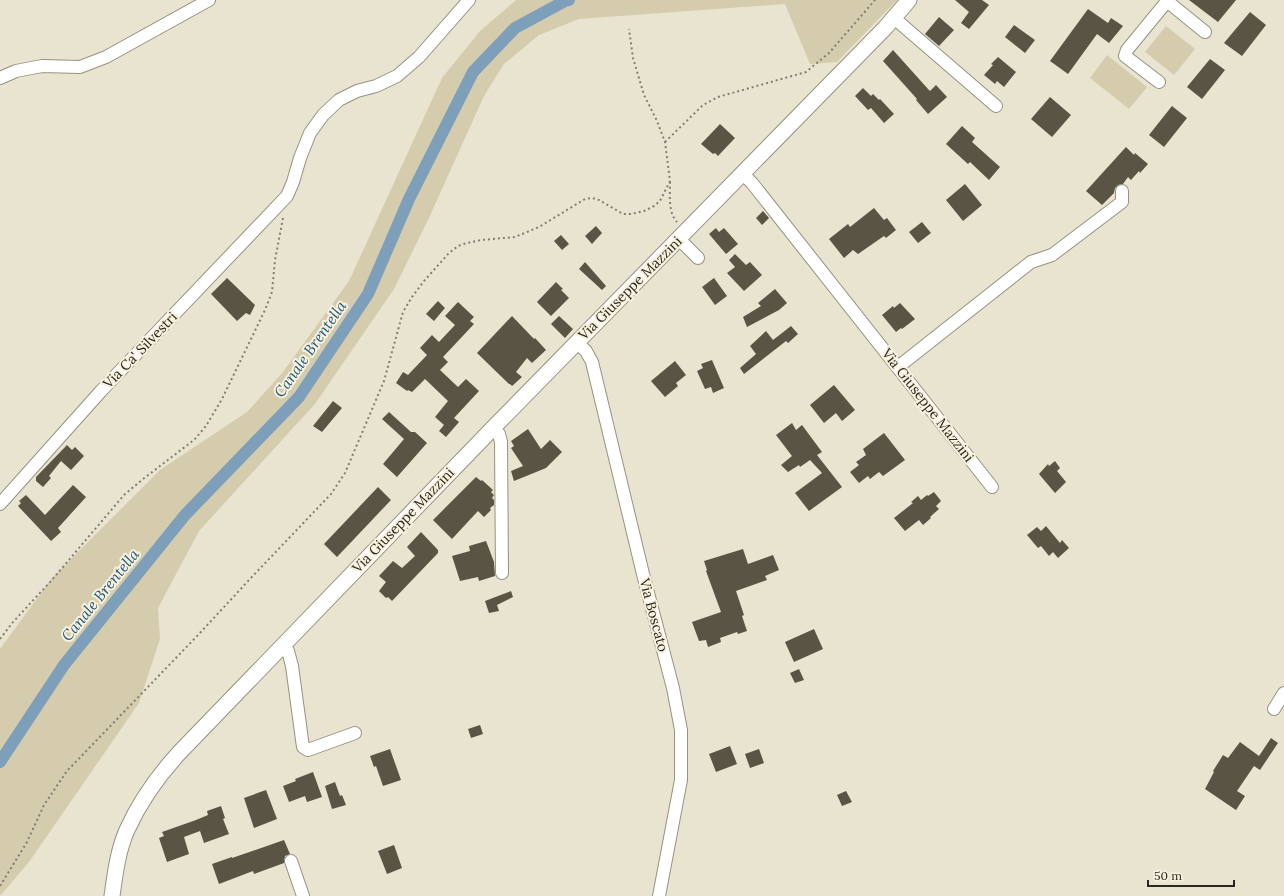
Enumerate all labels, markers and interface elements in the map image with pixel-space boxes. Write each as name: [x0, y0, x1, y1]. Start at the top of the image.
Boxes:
street label: Via Giuseppe Mazzini: [574, 232, 686, 344]
water label: Canale Brentella: [270, 297, 351, 401]
street label: Via Ca' Silvestri: [98, 308, 181, 393]
street label: Via Giuseppe Mazzini: [877, 344, 978, 466]
street label: Via Giuseppe Mazzini: [347, 464, 458, 577]
water label: Canale Brentella: [57, 545, 143, 645]
street label: Via Boscato: [635, 575, 672, 654]
scale bar: [1148, 862, 1234, 888]
text: 50 m: [1154, 868, 1182, 883]

